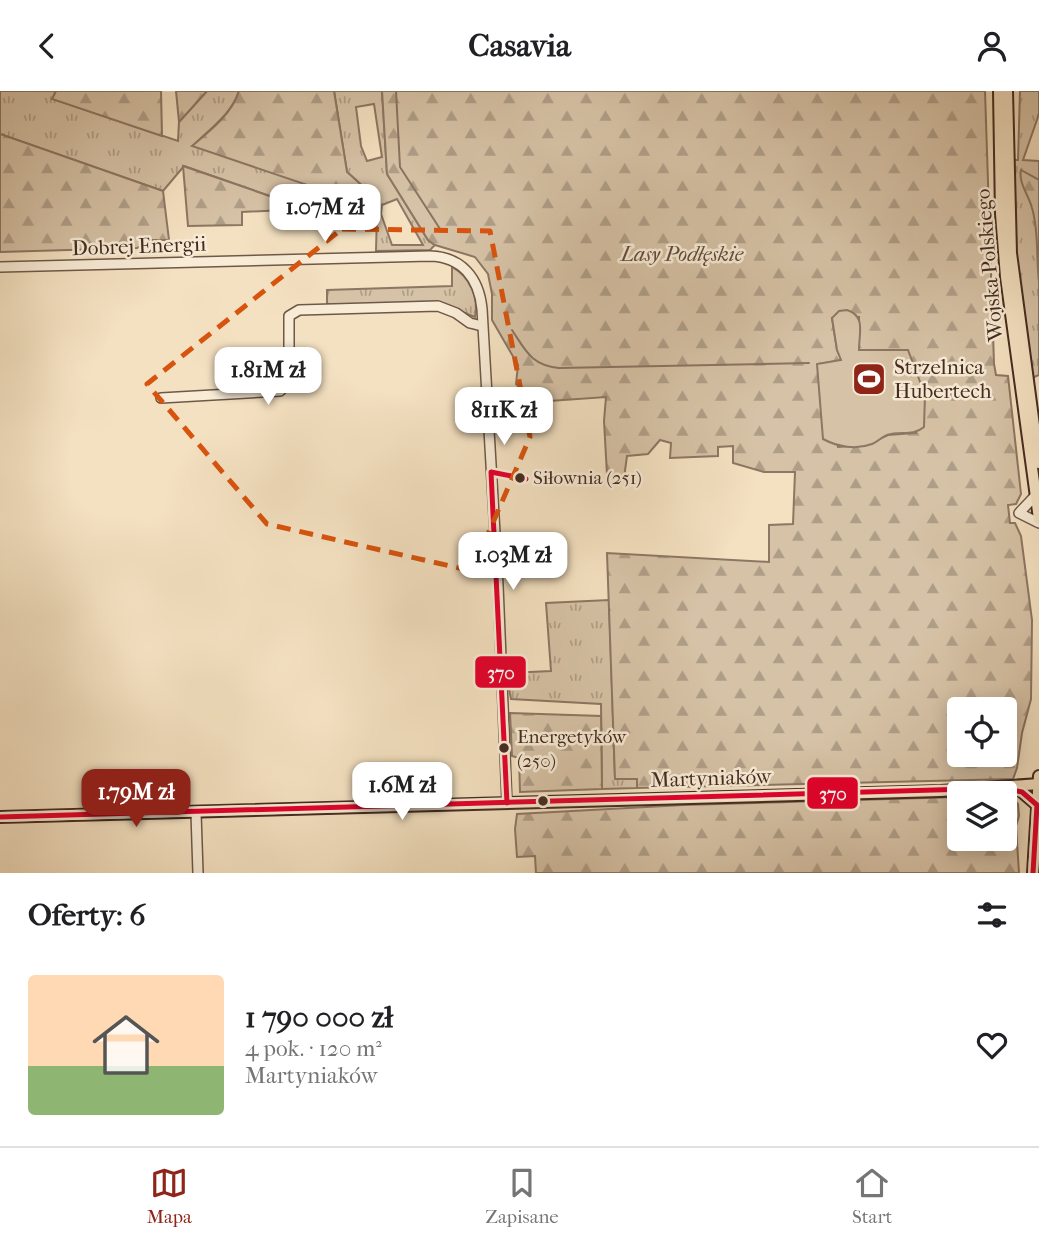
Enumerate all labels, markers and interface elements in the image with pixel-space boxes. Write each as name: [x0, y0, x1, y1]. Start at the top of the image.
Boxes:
icon: back: [28, 27, 66, 65]
text: Casavia: [468, 27, 571, 64]
icon: person: [973, 27, 1011, 65]
pin: 1.07M zł: [253, 185, 397, 244]
street label: Wojska Polskiego: [970, 188, 1008, 343]
text: 1.07M zł: [286, 193, 364, 220]
street label: Dobrej Energii: [71, 232, 207, 260]
park label: Lasy Podłęskie: [619, 242, 744, 266]
pin: 1.81M zł: [196, 347, 340, 407]
place label: Strzelnica Hubertech: [894, 355, 992, 403]
text: 1.81M zł: [231, 356, 305, 383]
sports icon: Strzelnica Hubertech: [850, 360, 888, 398]
pin: 811K zł: [439, 387, 569, 447]
text: 811K zł: [471, 396, 537, 423]
place label: Siłownia (251): [533, 467, 642, 489]
marker: Siłownia (251): [513, 471, 527, 485]
pin: 1.03M zł: [441, 533, 585, 592]
text: 1.03M zł: [474, 541, 552, 568]
line badge: 370: [474, 655, 527, 689]
text: 370: [487, 662, 515, 684]
map controls: [947, 697, 1017, 851]
button: locate: [947, 697, 1017, 767]
place label: Energetyków (250): [517, 726, 627, 772]
marker: Energetyków (250): [497, 741, 511, 755]
pin: 1.6M zł: [337, 763, 467, 822]
street label: Martyniaków: [650, 764, 773, 792]
pin: 1.79M zł: [64, 769, 208, 829]
text: 1.6M zł: [368, 771, 436, 798]
line badge: 370: [806, 776, 859, 810]
text: 1.79M zł: [97, 778, 175, 805]
button: layers: [947, 781, 1017, 851]
text: 370: [819, 783, 847, 805]
unlabelled marker: [536, 794, 550, 808]
icon: filters: [973, 896, 1011, 934]
text: Oferty: 6: [28, 898, 146, 933]
text: 1 790 000 zł: [245, 1000, 393, 1035]
icon: home: [84, 1003, 168, 1087]
icon: heart: [973, 1026, 1011, 1064]
text: 4 pok. · 120 m²: [245, 1035, 382, 1062]
text: Martyniaków: [245, 1062, 378, 1089]
tab: Mapa: [147, 1164, 192, 1228]
tab: Zapisane: [485, 1164, 559, 1228]
tab: Start: [852, 1164, 892, 1228]

